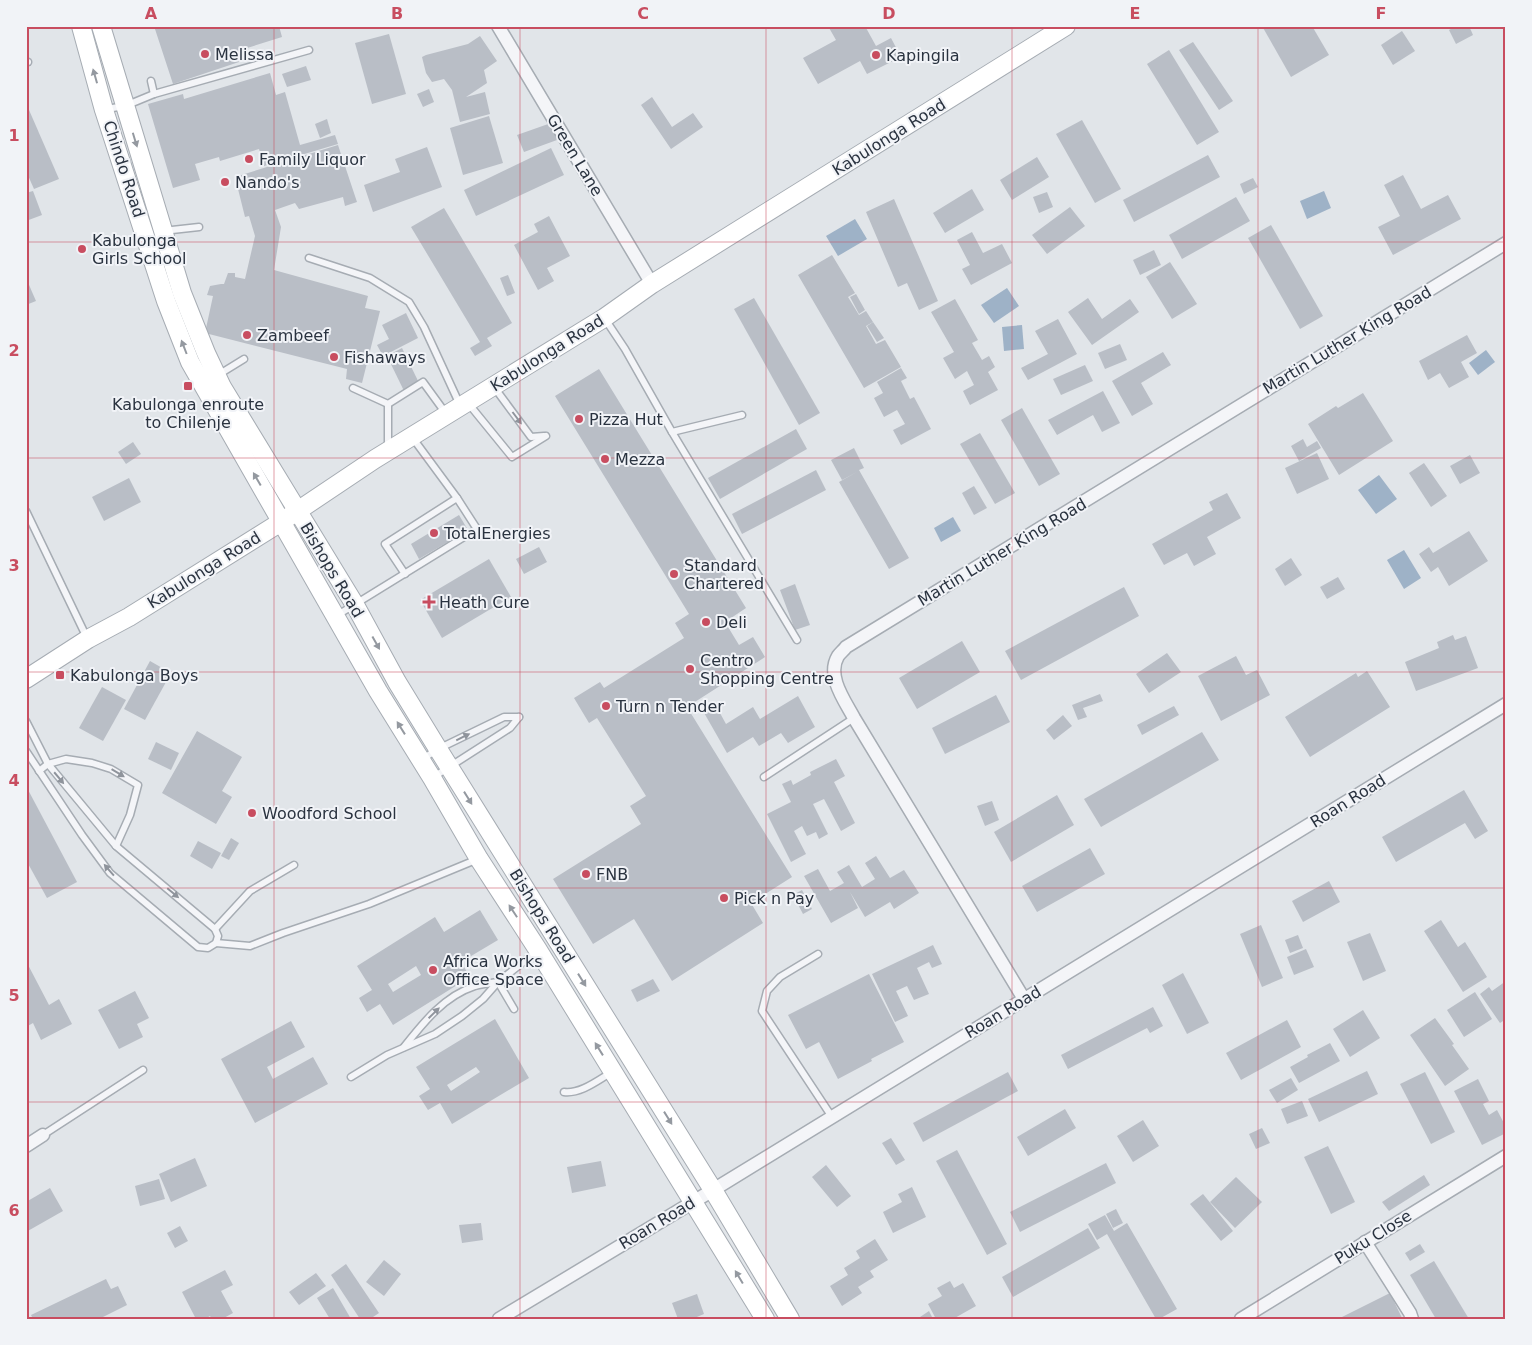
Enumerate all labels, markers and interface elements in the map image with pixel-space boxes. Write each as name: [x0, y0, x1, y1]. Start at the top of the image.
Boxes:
text: A: [145, 4, 158, 23]
text: B: [391, 4, 403, 23]
text: C: [637, 4, 649, 23]
text: D: [882, 4, 896, 23]
text: E: [1130, 4, 1140, 23]
text: F: [1376, 4, 1386, 23]
place label: Melissa: [215, 45, 274, 64]
place label: Kapingila: [886, 46, 960, 65]
marker: Melissa: [199, 48, 211, 60]
marker: Kapingila: [870, 49, 882, 61]
one-way arrow: [91, 68, 99, 83]
street label: Kabulonga Road: [829, 95, 949, 179]
street label: Green Lane: [543, 111, 607, 199]
street label: Chindo Road: [99, 118, 149, 220]
text: 1: [8, 126, 20, 145]
one-way arrow: [132, 133, 140, 148]
place label: Family Liquor: [259, 150, 366, 169]
marker: Family Liquor: [243, 153, 255, 165]
place label: Nando's: [235, 173, 300, 192]
marker: Nando's: [219, 176, 231, 188]
place label: Kabulonga Girls School: [92, 231, 186, 268]
marker: Kabulonga Girls School: [76, 243, 88, 255]
street label: Martin Luther King Road: [1259, 282, 1435, 398]
street label: Kabulonga Road: [487, 311, 607, 395]
place label: Zambeef: [257, 326, 329, 345]
marker: Zambeef: [241, 329, 253, 341]
one-way arrow: [179, 339, 187, 354]
text: 2: [8, 341, 20, 360]
place label: Fishaways: [344, 348, 425, 367]
marker: Fishaways: [328, 351, 340, 363]
marker: Kabulonga enroute to Chilenje: [182, 380, 194, 392]
place label: Kabulonga enroute to Chilenje: [112, 395, 264, 432]
place label: Pizza Hut: [589, 410, 663, 429]
one-way arrow: [512, 411, 522, 425]
marker: Pizza Hut: [573, 413, 585, 425]
place label: Mezza: [615, 450, 665, 469]
marker: Mezza: [599, 453, 611, 465]
one-way arrow: [252, 473, 261, 486]
street label: Martin Luther King Road: [914, 494, 1090, 610]
street label: Bishops Road: [296, 519, 368, 621]
place label: TotalEnergies: [443, 524, 551, 543]
marker: TotalEnergies: [428, 527, 440, 539]
street label: Kabulonga Road: [144, 528, 264, 612]
text: 3: [8, 556, 20, 575]
place label: Standard Chartered: [684, 556, 764, 593]
marker: Standard Chartered: [668, 568, 680, 580]
place label: Heath Cure: [439, 593, 530, 612]
marker: Heath Cure: [423, 596, 435, 608]
place label: Deli: [716, 613, 747, 632]
marker: Deli: [700, 616, 712, 628]
one-way arrow: [372, 636, 380, 651]
place label: Centro Shopping Centre: [700, 651, 834, 688]
marker: Centro Shopping Centre: [684, 663, 696, 675]
place label: Kabulonga Boys: [70, 666, 198, 685]
marker: Kabulonga Boys: [54, 669, 66, 681]
place label: Turn n Tender: [615, 697, 724, 716]
marker: Turn n Tender: [600, 700, 612, 712]
one-way arrow: [396, 722, 405, 735]
one-way arrow: [456, 732, 470, 740]
one-way arrow: [111, 768, 124, 777]
street label: Roan Road: [1307, 770, 1389, 832]
text: 4: [8, 771, 20, 790]
one-way arrow: [54, 771, 65, 784]
one-way arrow: [464, 791, 473, 804]
place label: Woodford School: [262, 804, 397, 823]
marker: Woodford School: [246, 807, 258, 819]
one-way arrow: [103, 864, 115, 876]
street label: Bishops Road: [505, 865, 579, 967]
place label: FNB: [596, 865, 628, 884]
marker: FNB: [580, 868, 592, 880]
one-way arrow: [166, 888, 179, 899]
place label: Pick n Pay: [734, 889, 814, 908]
marker: Pick n Pay: [718, 892, 730, 904]
one-way arrow: [508, 905, 518, 918]
place label: Africa Works Office Space: [443, 952, 544, 989]
marker: Africa Works Office Space: [427, 964, 439, 976]
one-way arrow: [578, 973, 587, 987]
street label: Roan Road: [962, 982, 1044, 1042]
text: 5: [8, 986, 20, 1005]
one-way arrow: [427, 1007, 439, 1019]
one-way arrow: [595, 1043, 604, 1056]
one-way arrow: [664, 1111, 673, 1124]
street label: Roan Road: [616, 1193, 698, 1253]
text: 6: [8, 1201, 20, 1220]
street label: Puku Close: [1331, 1206, 1415, 1268]
one-way arrow: [735, 1271, 744, 1284]

